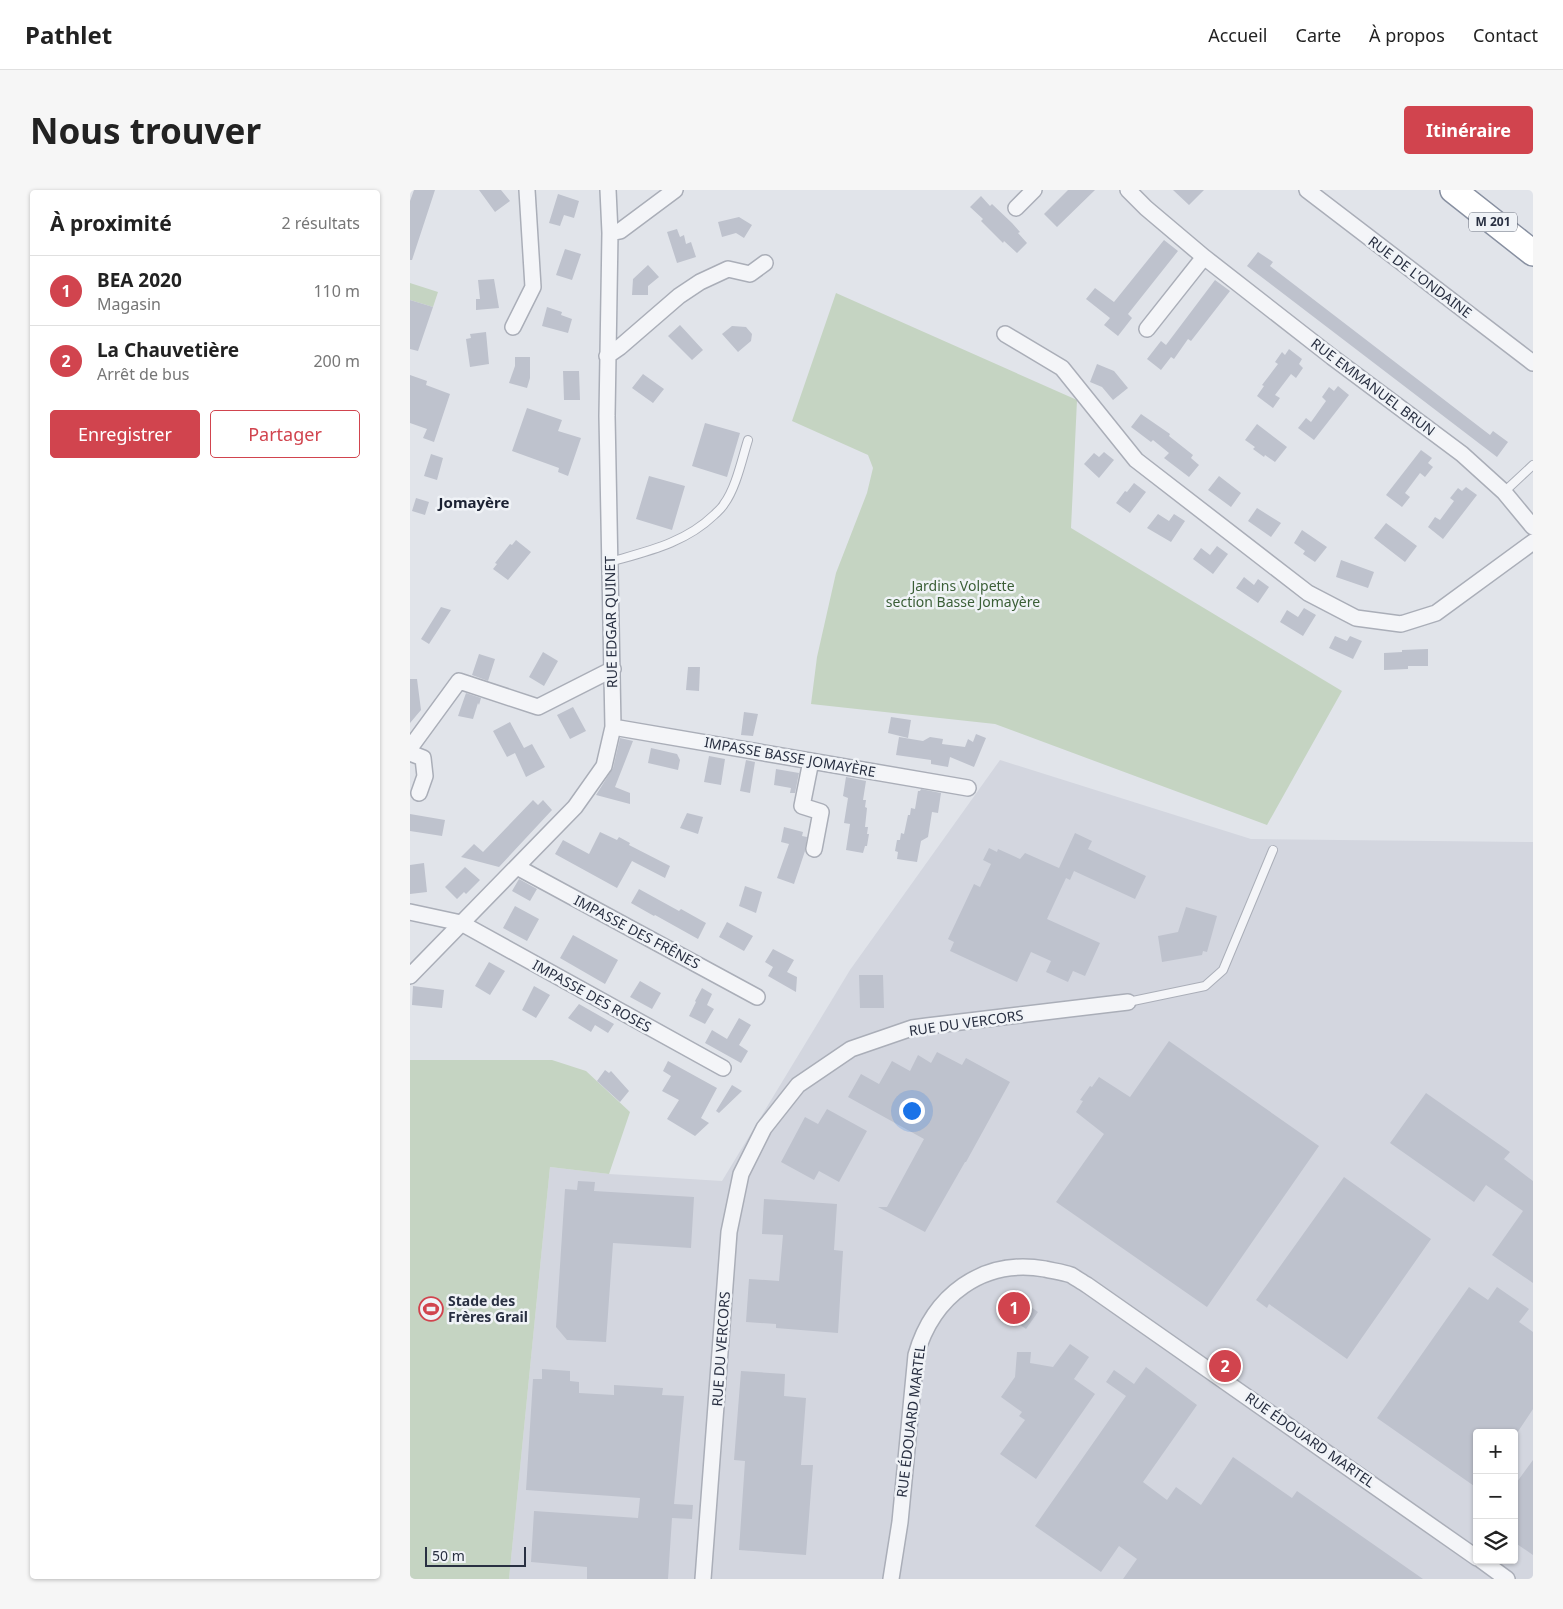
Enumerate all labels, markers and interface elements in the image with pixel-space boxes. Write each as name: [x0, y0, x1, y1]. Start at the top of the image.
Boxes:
text: Pathlet: [25, 18, 112, 51]
text: Accueil: [1208, 23, 1268, 47]
text: Carte: [1296, 23, 1341, 47]
text: À propos: [1369, 23, 1445, 47]
text: Contact: [1473, 23, 1538, 47]
button: Itinéraire: [1404, 106, 1533, 154]
text: Nous trouver: [30, 107, 261, 154]
text: À proximité: [50, 209, 172, 237]
text: 2 résultats: [282, 212, 360, 234]
road number: M 201: [1469, 212, 1517, 232]
street label: RUE DE L'ONDAINE: [1365, 231, 1476, 322]
text: BEA 2020: [97, 267, 182, 293]
text: 1: [61, 280, 71, 302]
text: 110 m: [313, 280, 360, 302]
text: Magasin: [97, 293, 161, 315]
street label: RUE EMMANUEL BRUN: [1307, 334, 1439, 440]
text: La Chauvetière: [97, 337, 239, 363]
text: 2: [61, 350, 71, 372]
text: 200 m: [313, 350, 360, 372]
text: Arrêt de bus: [97, 363, 190, 385]
button: Enregistrer: [50, 410, 200, 458]
button: Partager: [210, 410, 360, 458]
district label: Jomayère: [437, 492, 509, 512]
street label: RUE EDGAR QUINET: [600, 556, 621, 688]
park label: Jardins Volpette section Basse Jomayère: [886, 576, 1040, 611]
street label: IMPASSE BASSE JOMAYÈRE: [703, 732, 877, 781]
street label: IMPASSE DES FRÊNES: [571, 890, 704, 973]
street label: IMPASSE DES ROSES: [529, 955, 655, 1036]
street label: RUE DU VERCORS: [908, 1005, 1025, 1040]
your location: [899, 1098, 925, 1124]
pin: 1: [998, 1289, 1030, 1327]
place label: Stade des Frères Grail: [448, 1291, 528, 1326]
street label: RUE DU VERCORS: [707, 1291, 734, 1407]
sports icon: Stade des Frères Grail: [418, 1296, 444, 1322]
street label: RUE ÉDOUARD MARTEL: [892, 1343, 929, 1499]
pin: 2: [1209, 1347, 1241, 1385]
street label: RUE ÉDOUARD MARTEL: [1242, 1388, 1379, 1492]
map controls: [1473, 1429, 1518, 1564]
button: +: [1473, 1429, 1518, 1474]
button: −: [1473, 1474, 1518, 1519]
button: layers: [1473, 1519, 1518, 1564]
scale bar: [425, 1544, 526, 1567]
text: 50 m: [432, 1546, 465, 1565]

